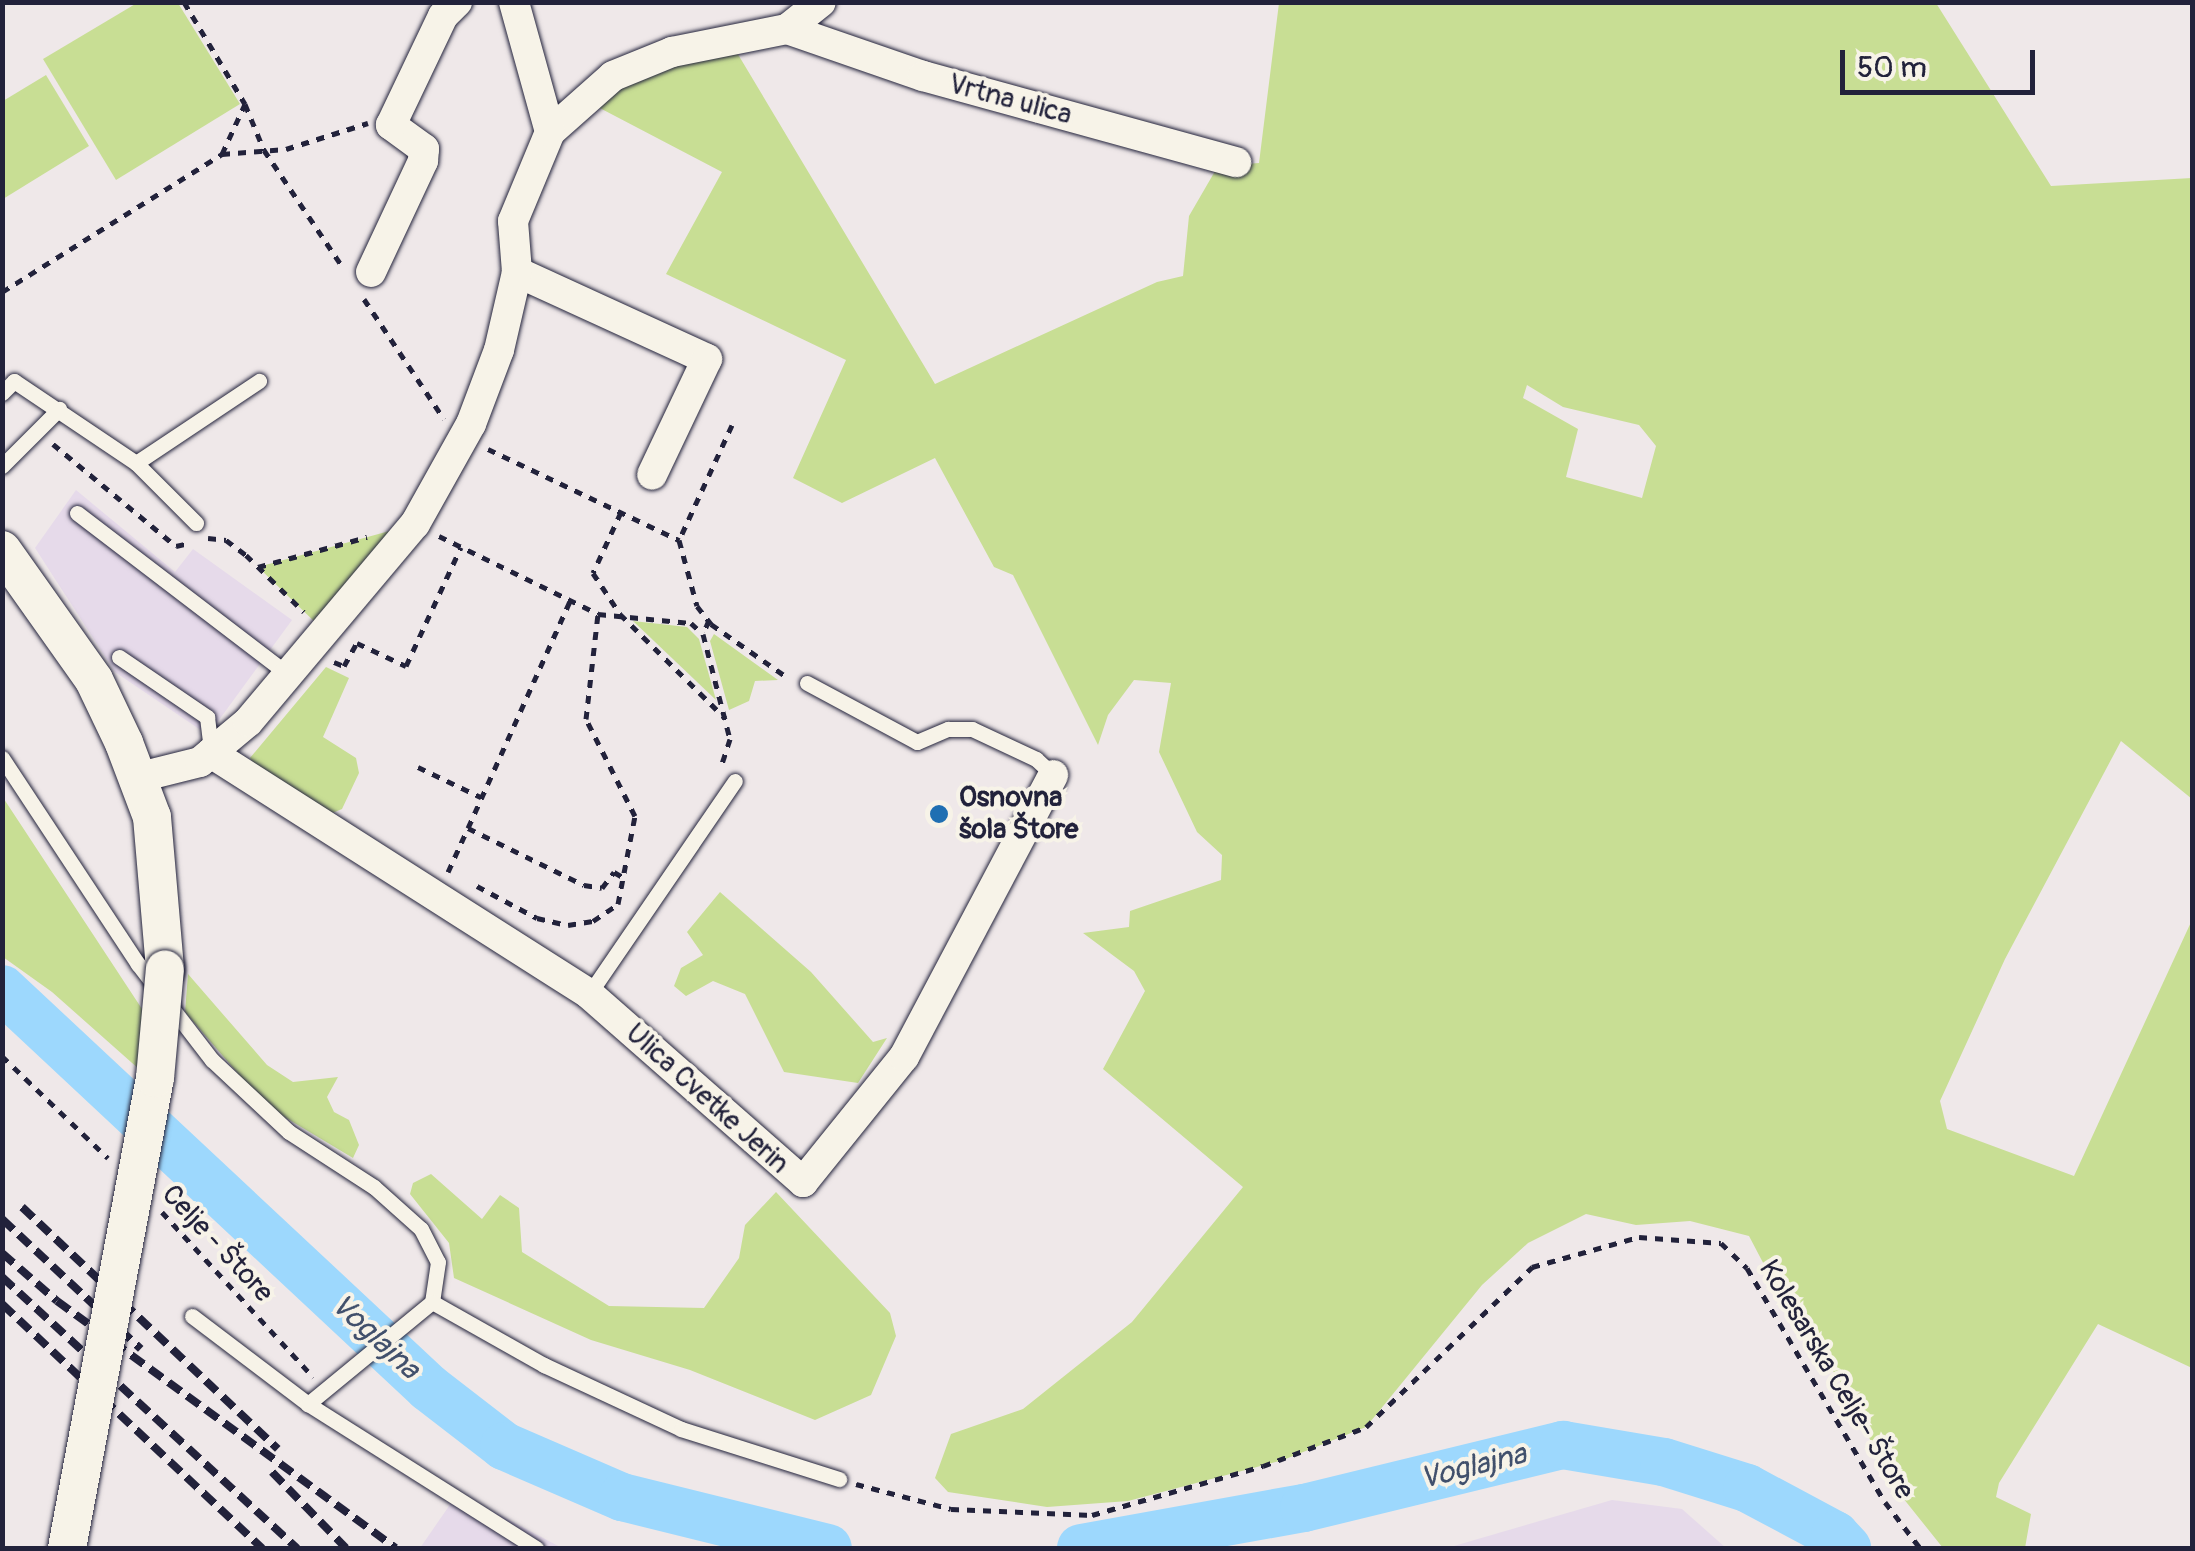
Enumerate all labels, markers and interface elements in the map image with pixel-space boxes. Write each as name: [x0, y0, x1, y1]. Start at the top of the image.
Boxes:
scale bar: [1845, 30, 2040, 92]
text: 50 m: [1857, 49, 1927, 86]
street label: Vrtna ulica: [945, 67, 1075, 133]
place label: Osnovna šola Štore: [959, 781, 1078, 847]
marker: Osnovna šola Štore: [928, 803, 950, 825]
street label: Ulica Cvetke Jerin: [619, 1017, 795, 1181]
street label: Celje - Štore: [154, 1178, 280, 1310]
street label: Kolesarska Celje- Štore: [1751, 1254, 1921, 1506]
water label: Voglajna: [323, 1287, 427, 1387]
water label: Voglajna: [1416, 1436, 1530, 1498]

